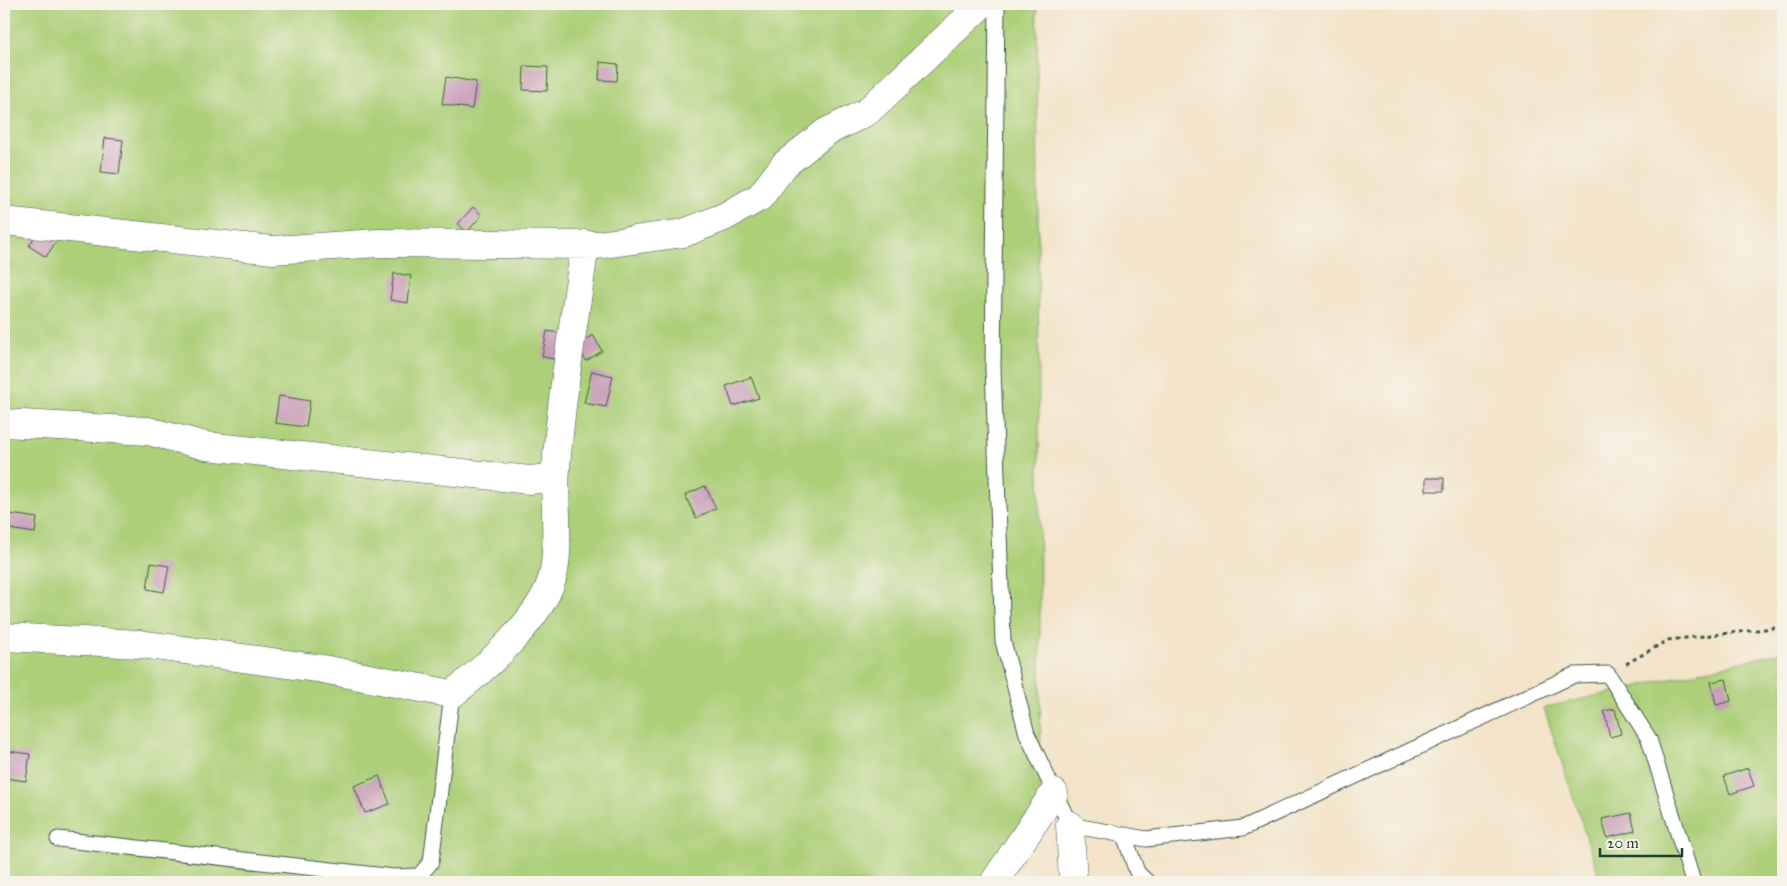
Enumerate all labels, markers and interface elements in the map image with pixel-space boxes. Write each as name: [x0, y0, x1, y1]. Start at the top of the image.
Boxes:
scale bar: [1600, 826, 1682, 858]
text: 20 m: [1607, 834, 1639, 852]

